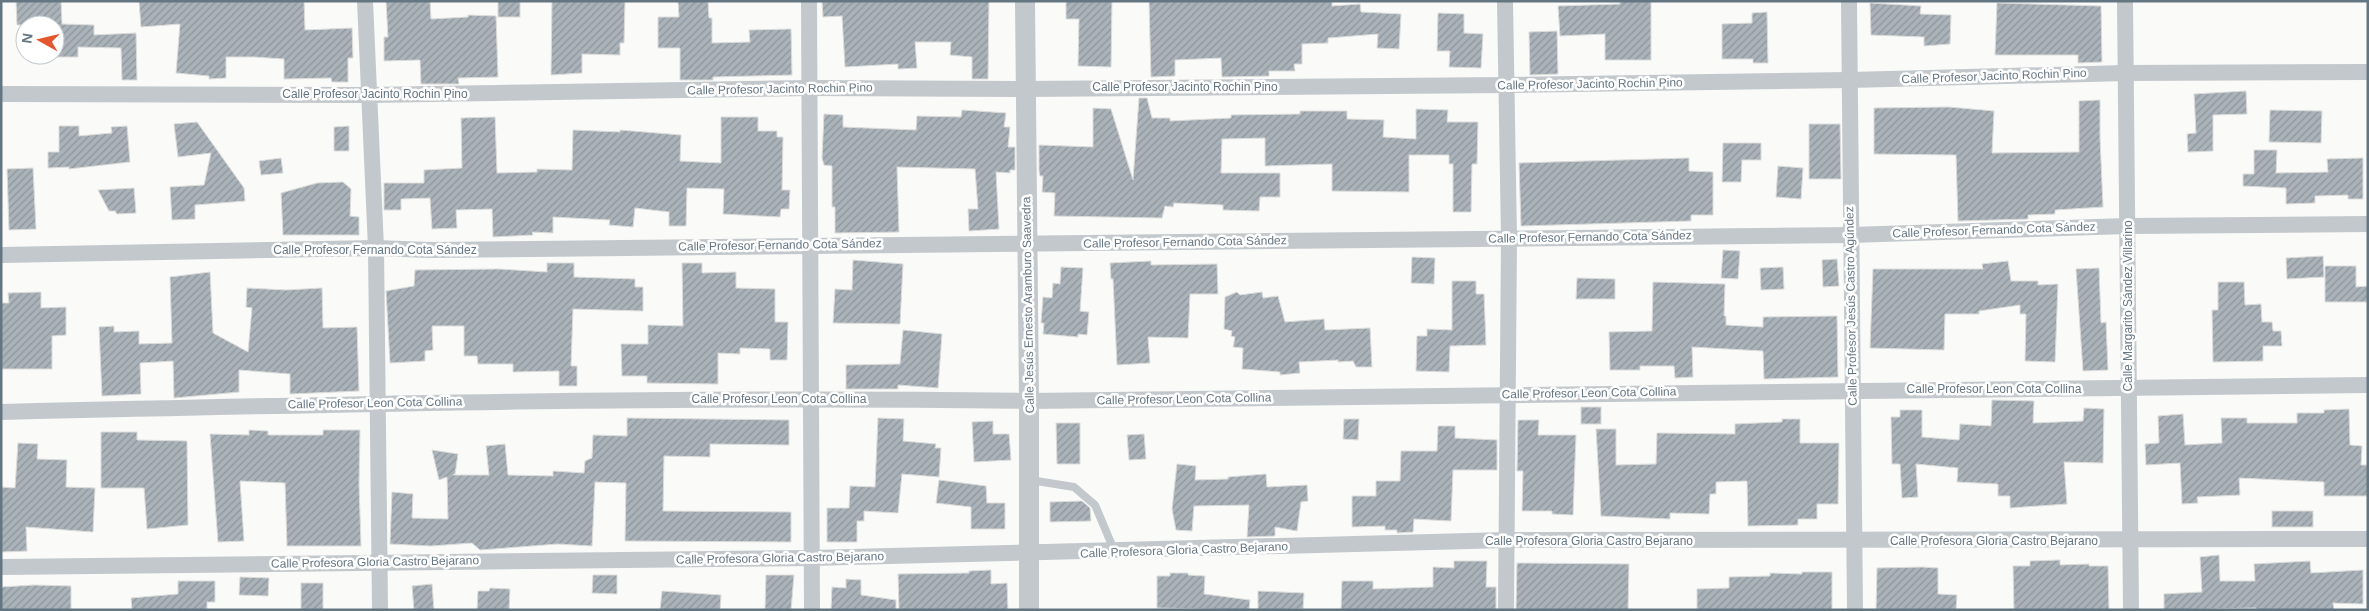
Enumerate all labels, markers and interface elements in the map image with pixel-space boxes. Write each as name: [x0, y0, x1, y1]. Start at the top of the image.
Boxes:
north arrow: [15, 15, 65, 65]
text: N: [18, 32, 36, 44]
street label: Calle Profesor Jacinto Rochin Pino: [1901, 66, 2087, 86]
street label: Calle Profesor Jacinto Rochin Pino: [1497, 75, 1683, 93]
street label: Calle Profesor Jacinto Rochin Pino: [687, 80, 873, 98]
street label: Calle Profesor Jacinto Rochin Pino: [1092, 80, 1278, 94]
street label: Calle Profesor Jacinto Rochin Pino: [282, 87, 468, 101]
street label: Calle Jesús Ernesto Aramburo Saavedra: [1019, 196, 1037, 413]
street label: Calle Profesor Jesús Castro Agúndez: [1842, 206, 1860, 406]
street label: Calle Profesor Fernando Cota Sández: [1892, 219, 2096, 241]
street label: Calle Margarito Sández Villarino: [2121, 220, 2135, 392]
street label: Calle Profesor Fernando Cota Sández: [1488, 228, 1692, 246]
street label: Calle Profesor Fernando Cota Sández: [1083, 233, 1287, 251]
street label: Calle Profesor Fernando Cota Sández: [678, 236, 882, 254]
street label: Calle Profesor Fernando Cota Sández: [273, 243, 477, 257]
street label: Calle Profesor Leon Cota Collina: [1907, 382, 2082, 396]
street label: Calle Profesor Leon Cota Collina: [1502, 384, 1677, 402]
street label: Calle Profesor Leon Cota Collina: [1097, 390, 1272, 408]
street label: Calle Profesor Leon Cota Collina: [692, 392, 867, 406]
street label: Calle Profesor Leon Cota Collina: [288, 394, 463, 412]
street label: Calle Profesora Gloria Castro Bejarano: [1485, 534, 1693, 548]
street label: Calle Profesora Gloria Castro Bejarano: [1890, 534, 2098, 548]
street label: Calle Profesora Gloria Castro Bejarano: [1080, 539, 1289, 561]
street label: Calle Profesora Gloria Castro Bejarano: [676, 549, 884, 567]
street label: Calle Profesora Gloria Castro Bejarano: [271, 553, 479, 571]

